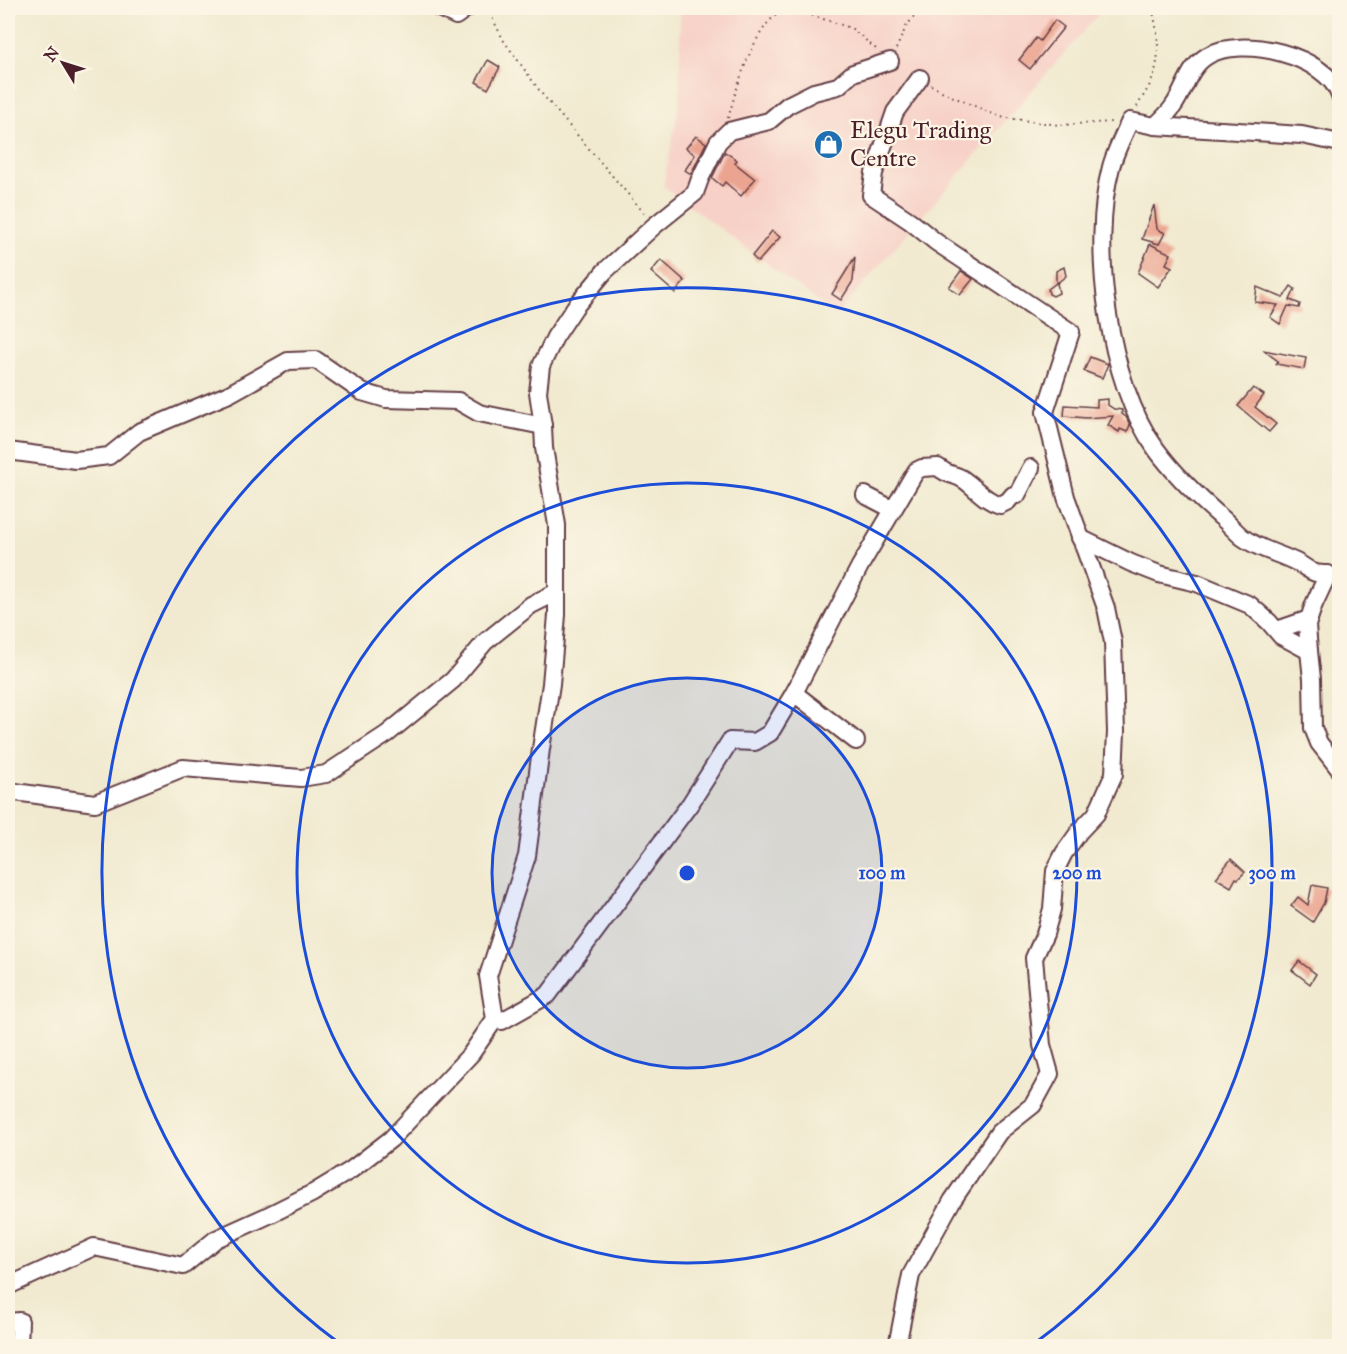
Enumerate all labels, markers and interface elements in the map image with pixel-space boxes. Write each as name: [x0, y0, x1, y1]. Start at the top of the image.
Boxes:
north arrow: [33, 33, 93, 93]
text: N: [40, 43, 63, 65]
place label: Elegu Trading Centre: [850, 115, 992, 173]
shop icon: Elegu Trading Centre: [813, 128, 845, 160]
text: 100 m: [859, 862, 906, 884]
text: 200 m: [1053, 862, 1102, 884]
text: 300 m: [1248, 862, 1296, 885]
centre of rings: [677, 863, 697, 883]

